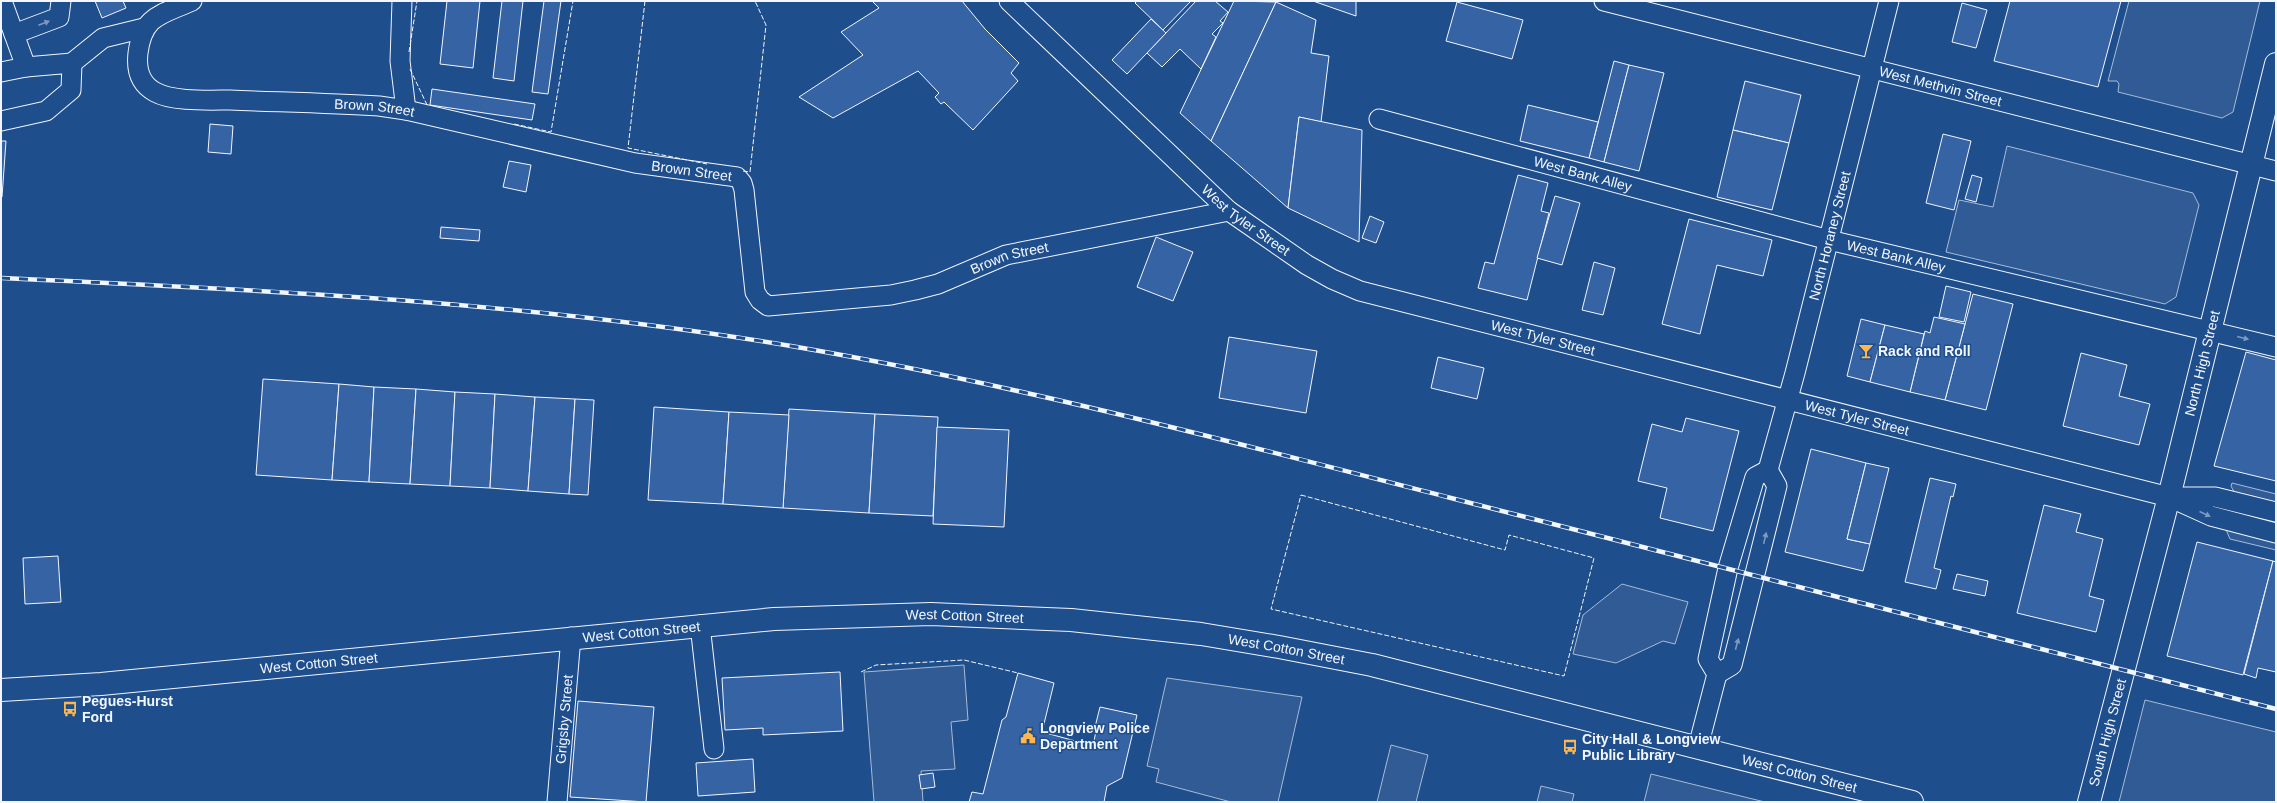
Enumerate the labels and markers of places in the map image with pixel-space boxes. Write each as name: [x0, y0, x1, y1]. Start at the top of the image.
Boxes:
bar icon: Rack and Roll: [1857, 342, 1875, 360]
place label: Rack and Roll: [1878, 343, 1971, 359]
place label: Pegues-Hurst Ford: [82, 693, 173, 725]
bus stop icon: Pegues-Hurst Ford: [61, 700, 79, 718]
place label: Longview Police Department: [1040, 720, 1150, 752]
public building icon: Longview Police Department: [1019, 727, 1037, 745]
place label: City Hall & Longview Public Library: [1582, 731, 1721, 763]
bus stop icon: City Hall & Longview Public Library: [1561, 738, 1579, 756]

